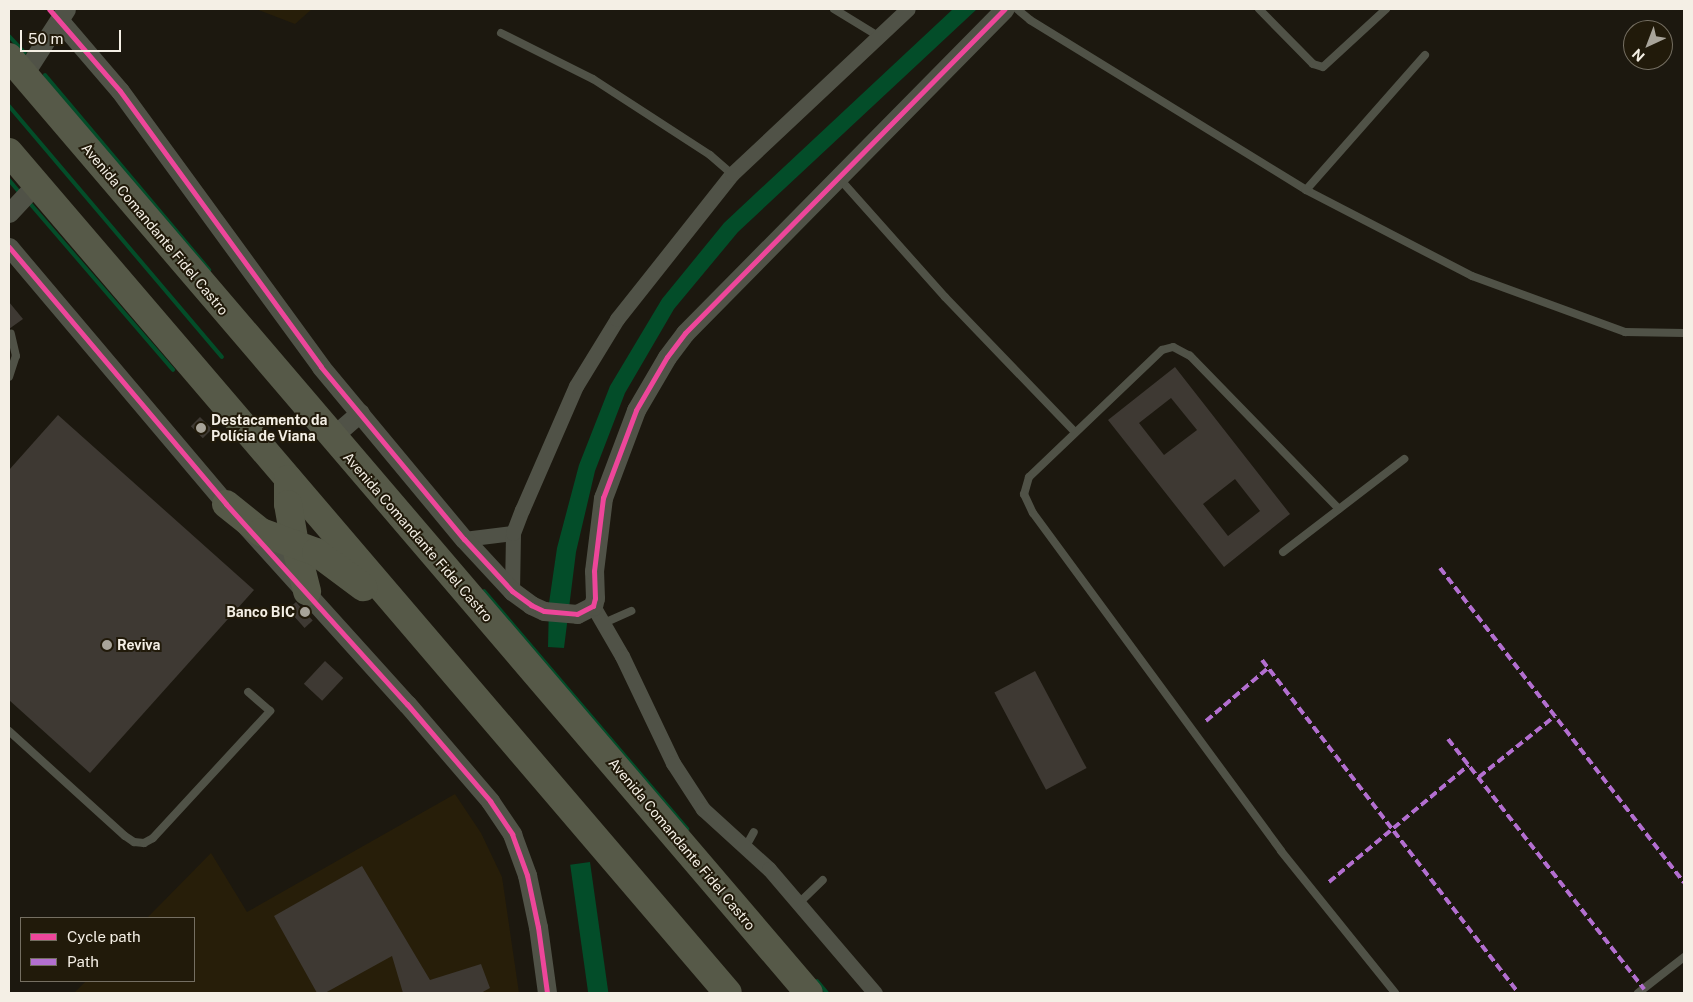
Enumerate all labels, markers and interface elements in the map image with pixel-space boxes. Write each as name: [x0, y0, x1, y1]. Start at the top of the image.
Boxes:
scale bar: [22, 20, 124, 52]
north arrow: [1623, 20, 1673, 70]
text: 50 m: [28, 30, 63, 47]
text: N: [1629, 46, 1648, 65]
street label: Avenida Comandante Fidel Castro: [78, 140, 232, 318]
place label: Destacamento da Polícia de Viana: [211, 412, 328, 444]
marker: Destacamento da Polícia de Viana: [195, 422, 207, 434]
street label: Avenida Comandante Fidel Castro: [340, 449, 496, 625]
place label: Banco BIC: [226, 604, 295, 620]
marker: Banco BIC: [299, 606, 311, 618]
place label: Reviva: [117, 637, 160, 653]
marker: Reviva: [101, 639, 113, 651]
street label: Avenida Comandante Fidel Castro: [605, 755, 759, 933]
legend: [20, 917, 195, 982]
text: Cycle path: [67, 928, 141, 945]
text: Path: [67, 953, 99, 970]

